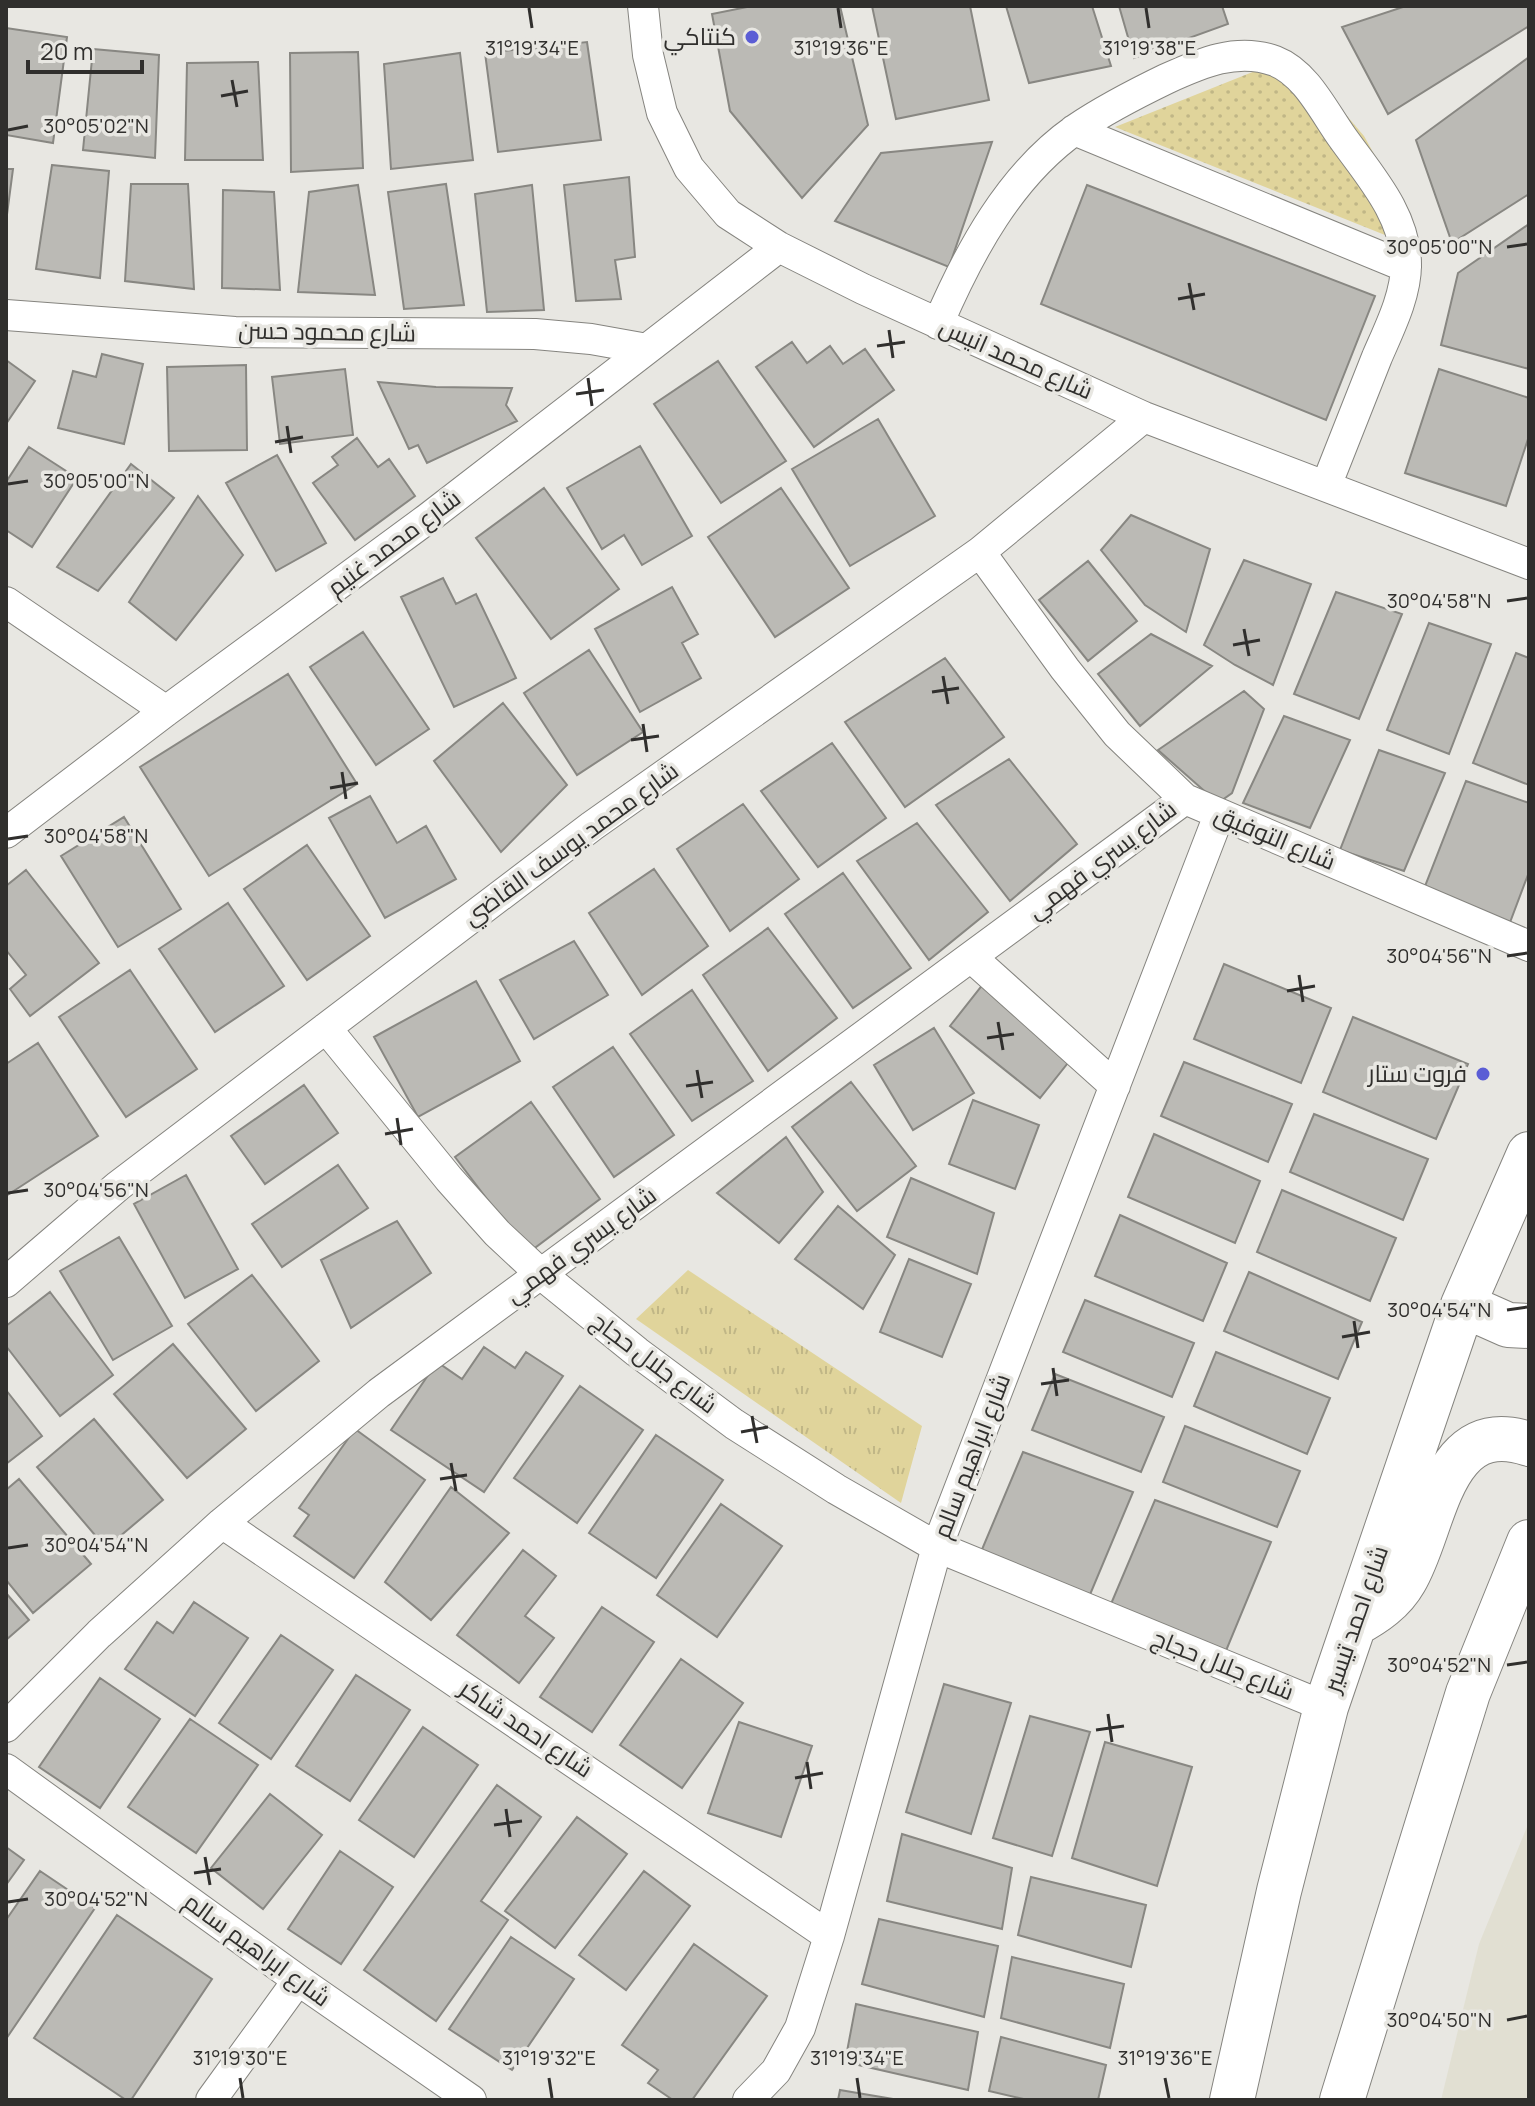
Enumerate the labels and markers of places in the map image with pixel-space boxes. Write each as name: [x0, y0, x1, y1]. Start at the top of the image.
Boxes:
place label: كنتاكي: [664, 19, 736, 56]
marker: كنتاكي: [743, 28, 761, 46]
place label: فروت ستار: [1366, 1056, 1467, 1089]
marker: فروت ستار: [1474, 1065, 1492, 1083]

